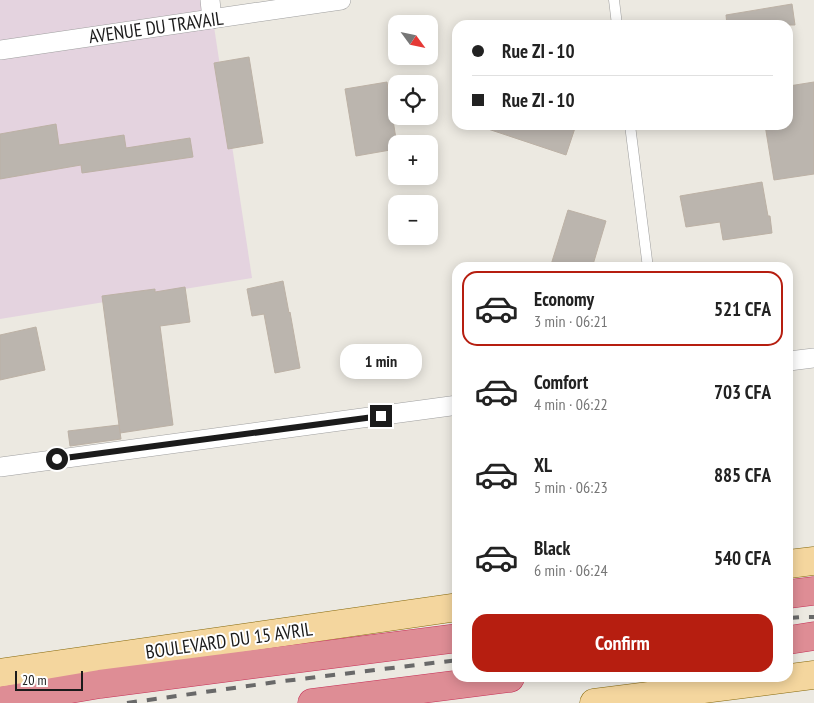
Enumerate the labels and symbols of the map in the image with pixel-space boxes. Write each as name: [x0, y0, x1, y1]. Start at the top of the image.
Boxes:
street label: AVENUE DU TRAVAIL: [87, 6, 225, 48]
north arrow: [388, 15, 438, 65]
callout: 1 min: [340, 344, 422, 378]
route end: [370, 405, 392, 427]
route start: [46, 448, 68, 470]
street label: BOULEVARD DU 15 AVRIL: [144, 616, 314, 664]
scale bar: [15, 668, 82, 691]

